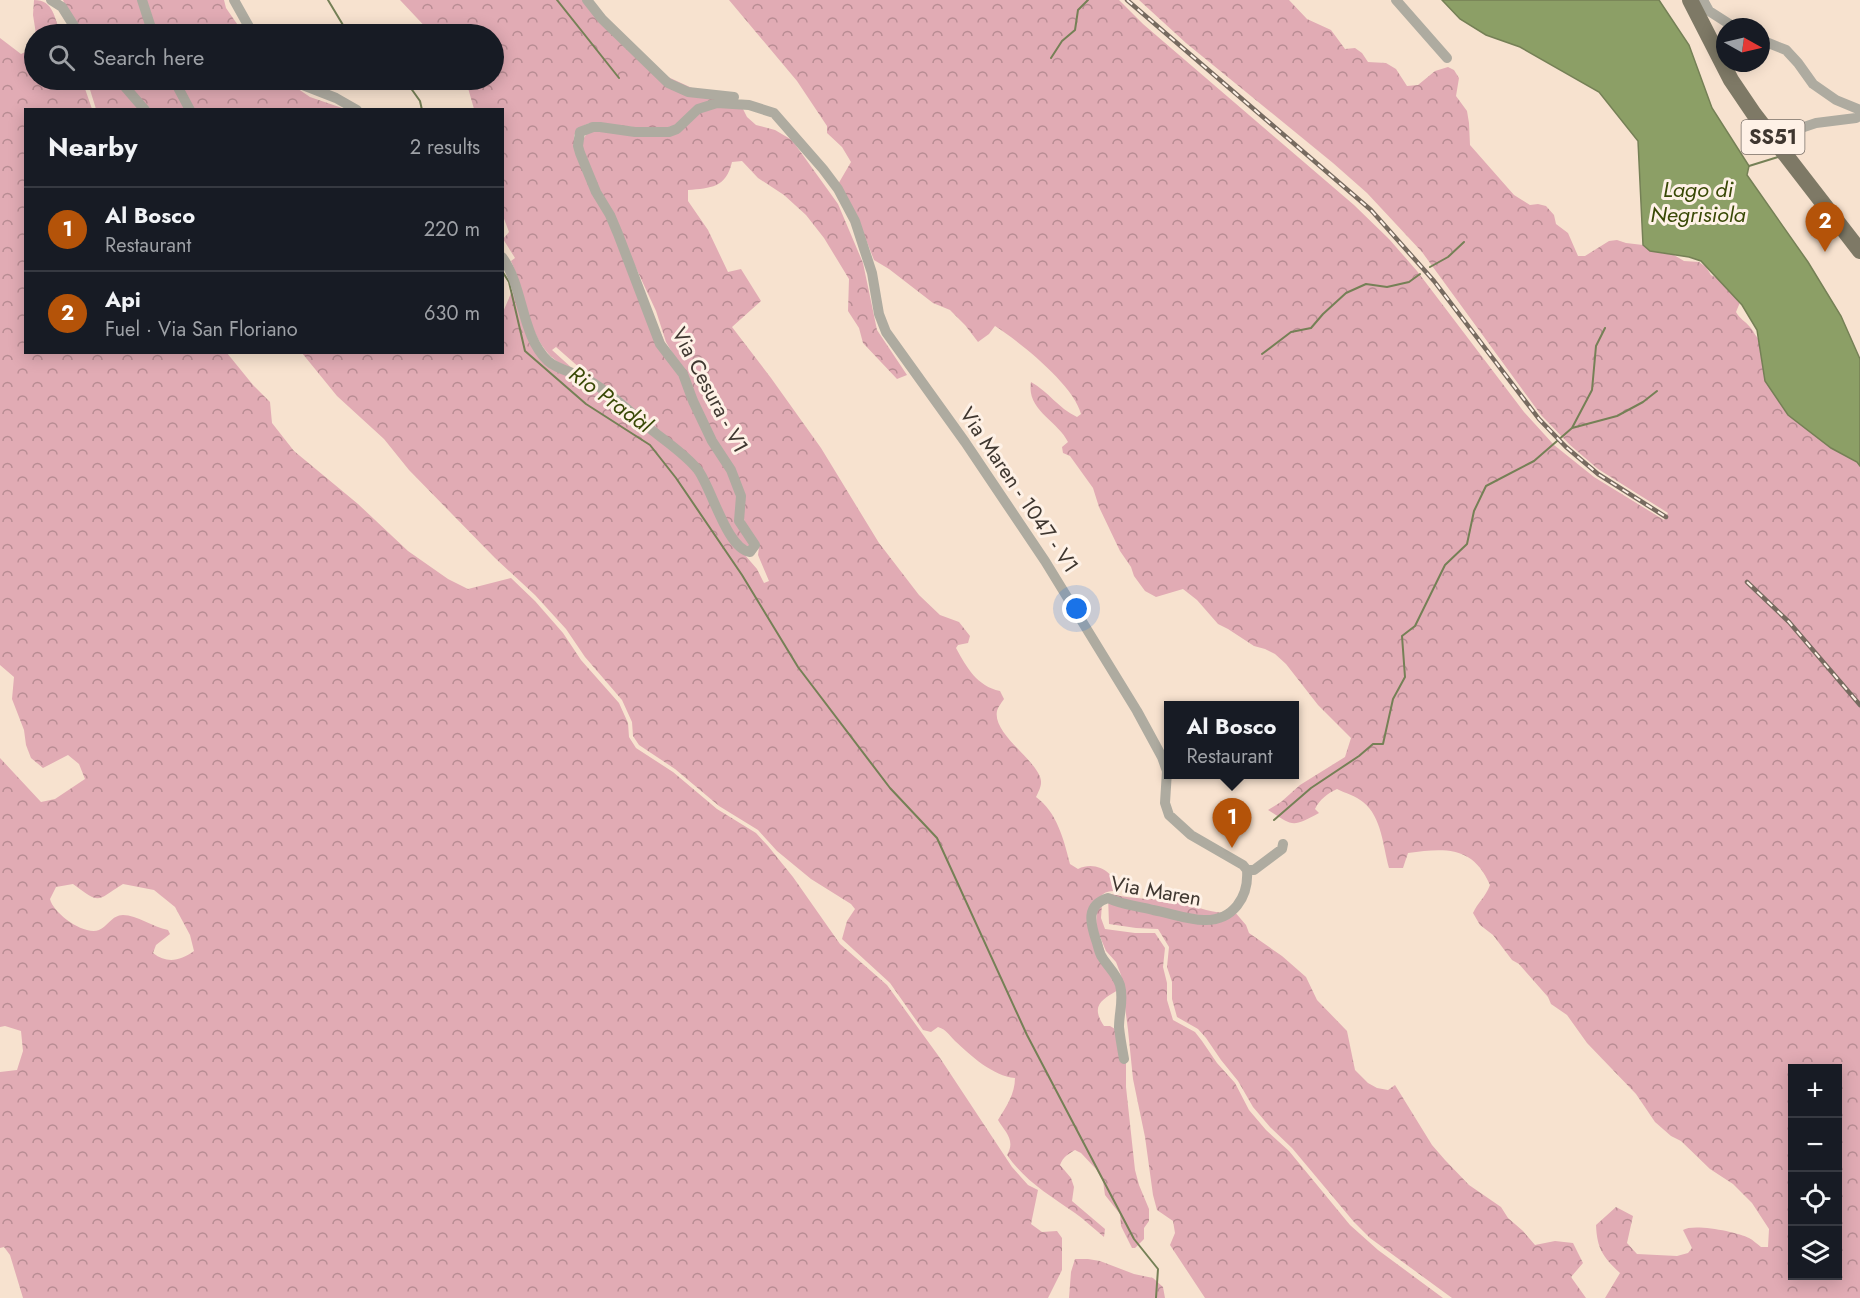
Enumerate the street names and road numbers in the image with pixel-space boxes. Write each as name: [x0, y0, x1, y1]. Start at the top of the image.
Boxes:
road number: SS51: [1742, 120, 1804, 154]
street label: Via Cesura - V1: [664, 322, 756, 458]
street label: Via Maren - 1047 - V1: [952, 401, 1086, 579]
street label: Via Maren: [1108, 868, 1204, 914]

